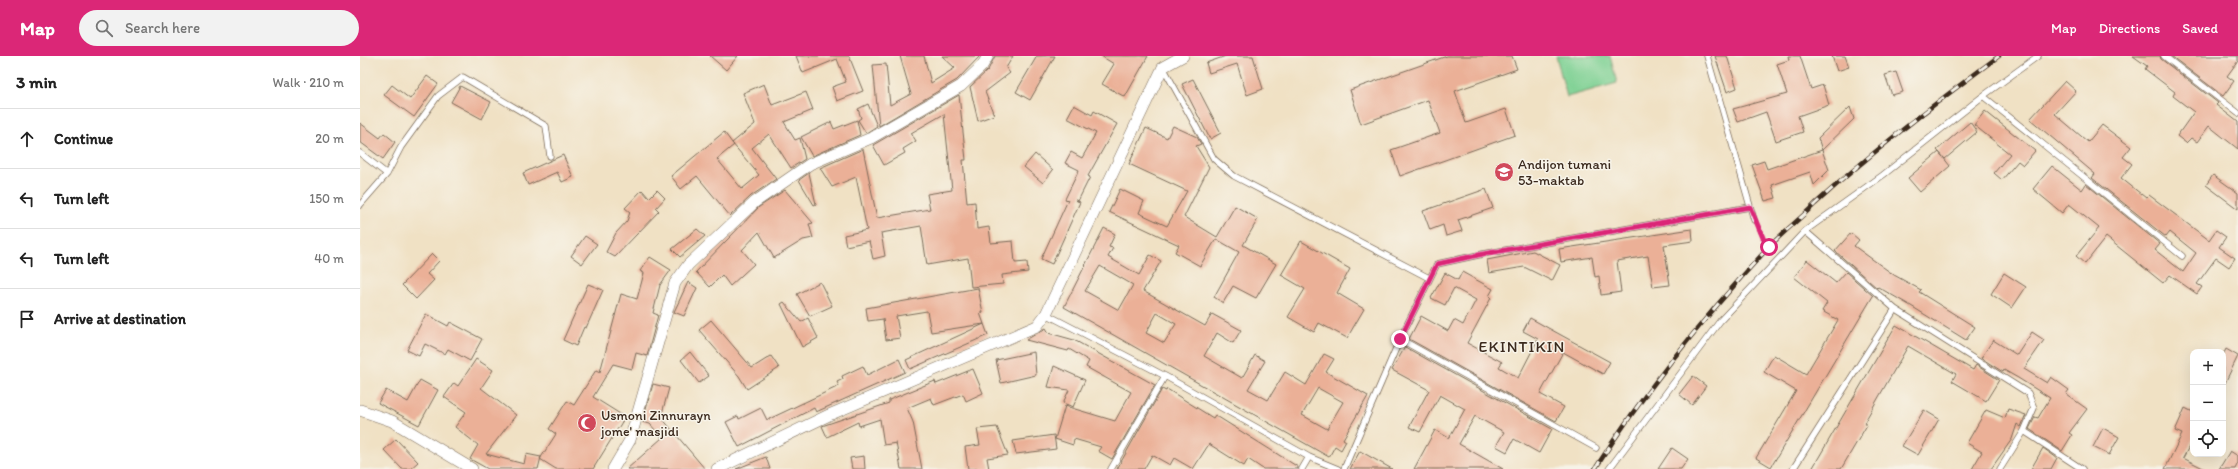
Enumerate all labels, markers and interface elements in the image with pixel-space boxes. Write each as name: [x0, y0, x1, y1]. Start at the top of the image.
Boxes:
search box: [79, 10, 359, 46]
text: Map: [20, 17, 55, 40]
icon: search: [93, 17, 115, 39]
text: Search here: [125, 19, 200, 37]
text: Map: [2051, 20, 2077, 37]
text: Directions: [2099, 20, 2160, 37]
text: Saved: [2182, 20, 2218, 37]
text: 3 min: [16, 72, 57, 92]
text: Walk · 210 m: [273, 75, 344, 90]
icon: ahead: [16, 128, 38, 150]
text: Continue: [54, 130, 113, 148]
text: 20 m: [315, 131, 344, 146]
place label: Andijon tumani 53-maktab: [1518, 156, 1611, 189]
school or university icon: Andijon tumani 53-maktab: [1493, 161, 1515, 183]
icon: left: [16, 188, 38, 210]
text: Turn left: [54, 190, 109, 208]
text: 150 m: [309, 191, 344, 206]
route start: [1760, 238, 1778, 256]
icon: left: [16, 248, 38, 270]
text: Turn left: [54, 250, 109, 268]
text: 40 m: [314, 251, 344, 266]
icon: arrive: [16, 308, 38, 330]
text: Arrive at destination: [54, 310, 186, 328]
route end: [1391, 330, 1409, 348]
district label: EKINTIKIN: [1479, 337, 1565, 356]
map controls: [2190, 349, 2226, 457]
button: +: [2190, 349, 2226, 385]
button: −: [2190, 385, 2226, 421]
place label: Usmoni Zinnurayn jome' masjidi: [600, 407, 711, 440]
mosque icon: Usmoni Zinnurayn jome' masjidi: [576, 412, 598, 434]
button: locate: [2190, 421, 2226, 457]

